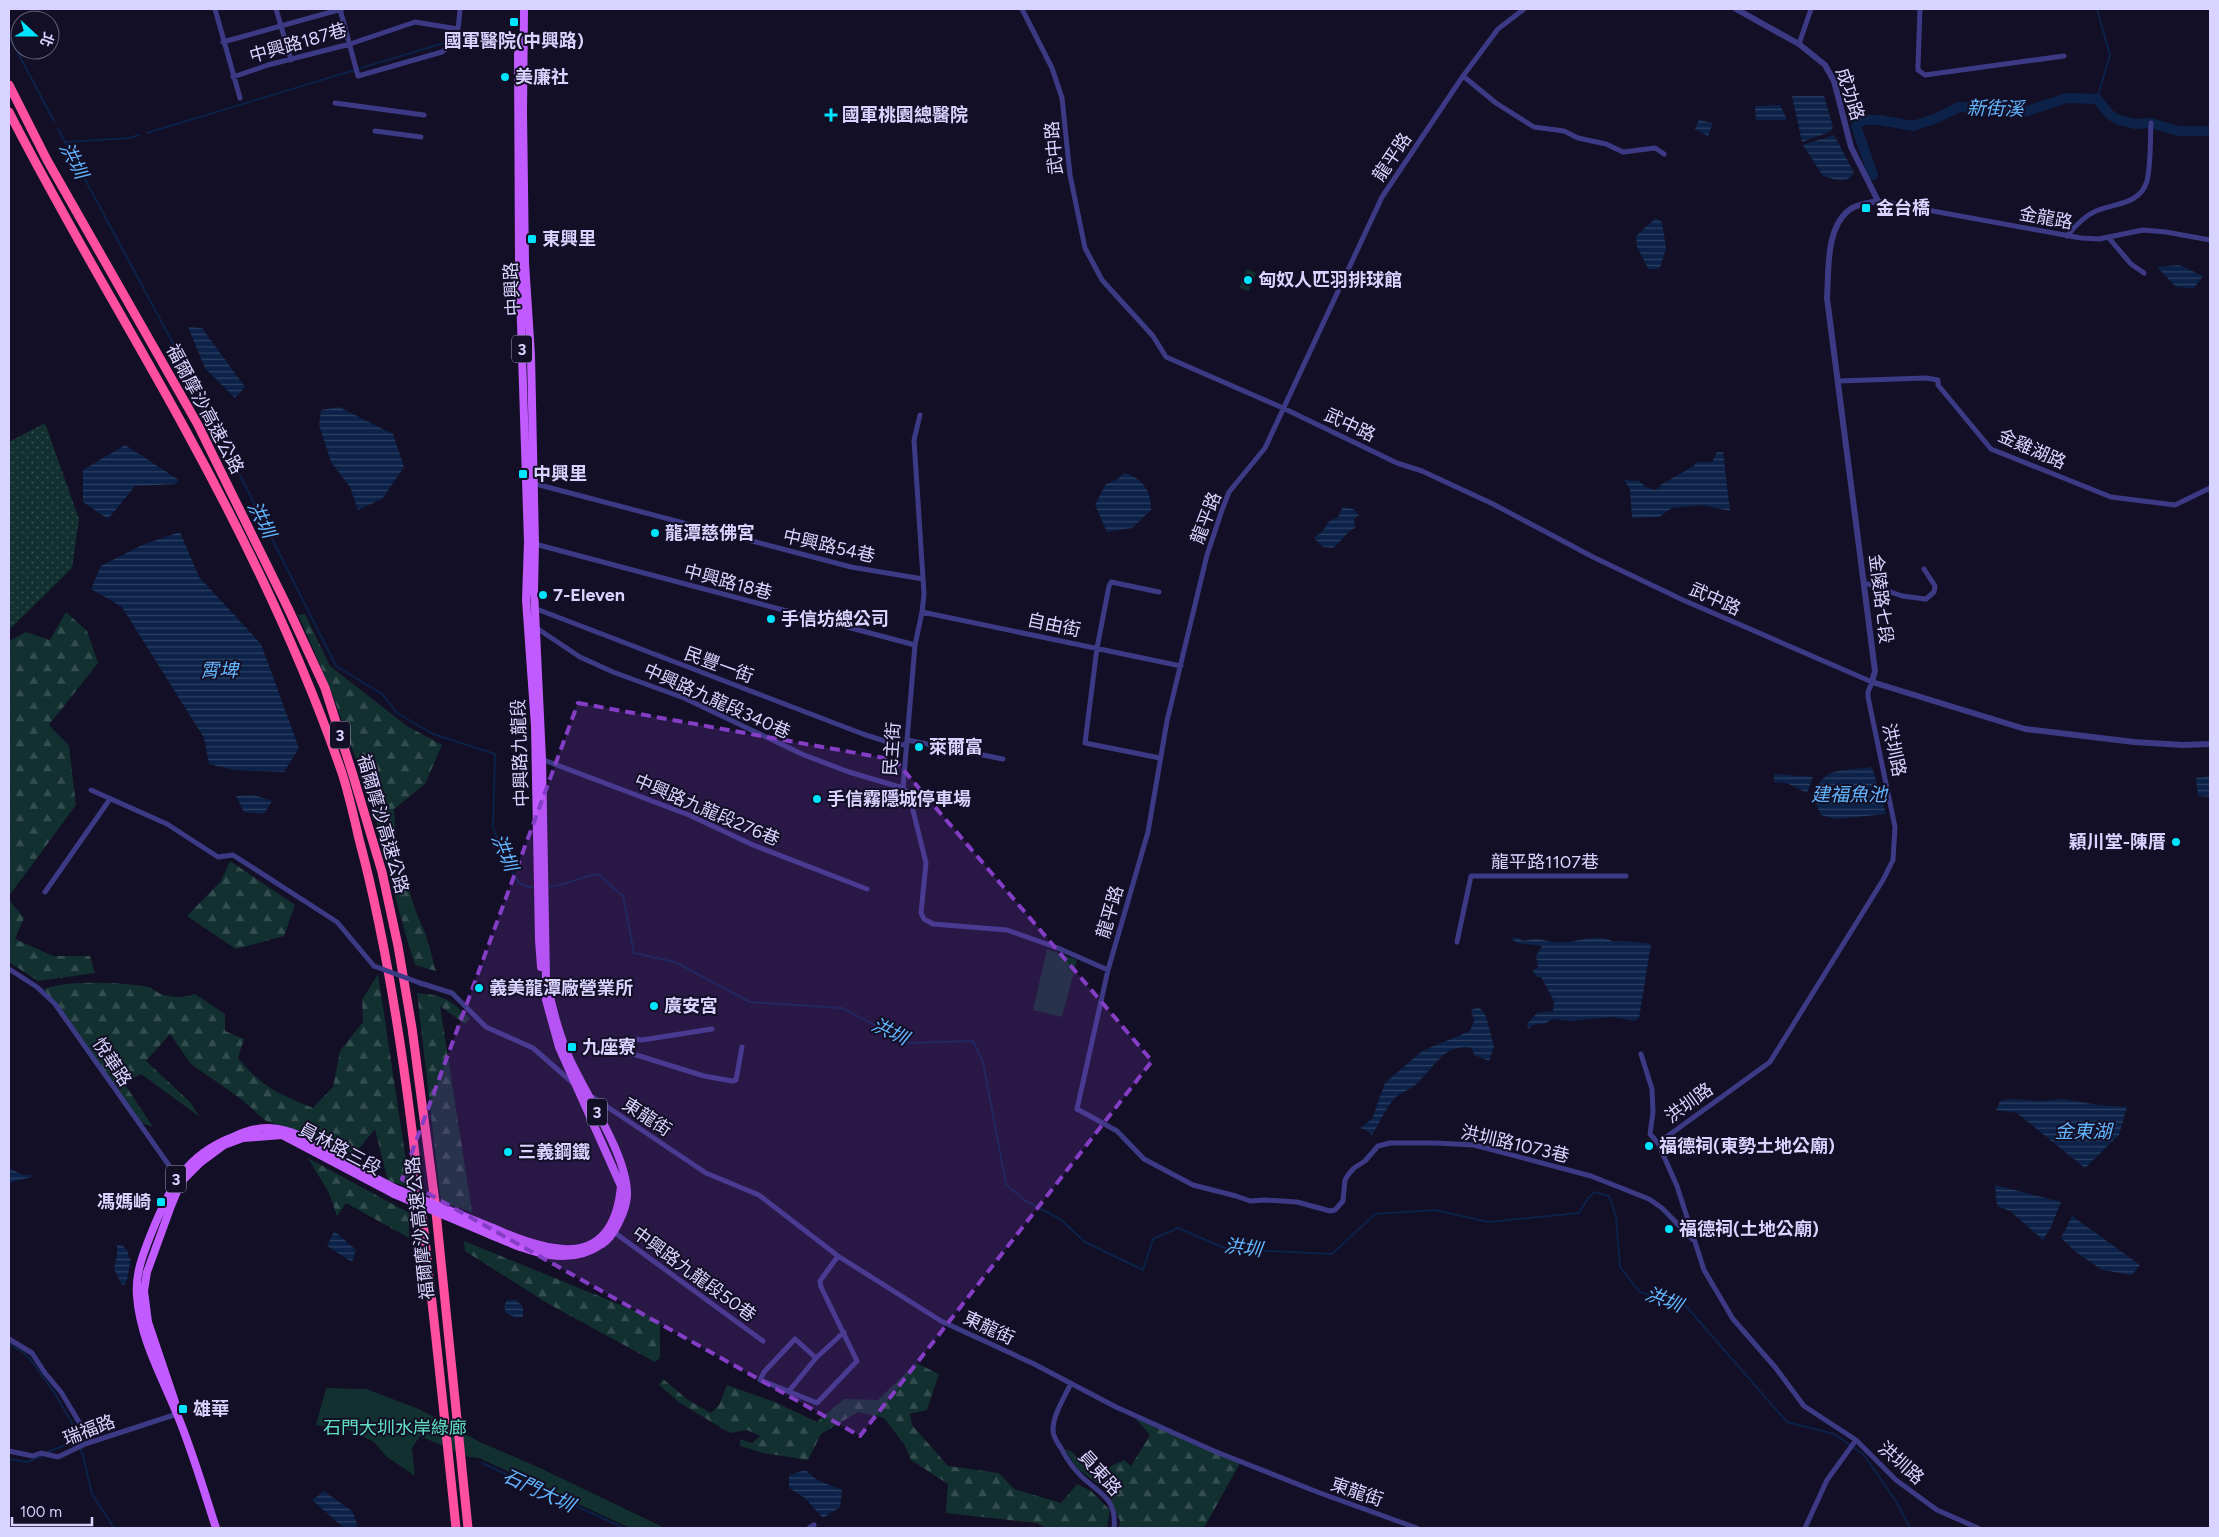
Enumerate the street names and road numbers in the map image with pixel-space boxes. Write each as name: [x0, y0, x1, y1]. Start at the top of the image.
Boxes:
street label: 中興路187巷: [247, 19, 349, 67]
street label: 成功路: [1831, 65, 1869, 123]
street label: 武中路: [1041, 120, 1067, 176]
street label: 龍平路: [1368, 128, 1416, 186]
street label: 金龍路: [2018, 202, 2074, 234]
street label: 中興路: [500, 261, 524, 317]
road number: 3: [512, 336, 532, 362]
street label: 福爾摩沙高速公路: [161, 340, 249, 478]
street label: 武中路: [1321, 404, 1379, 446]
street label: 金雞湖路: [1995, 424, 2069, 474]
street label: 龍平路: [1186, 489, 1226, 547]
street label: 中興路54巷: [781, 525, 877, 567]
street label: 金陵路七段: [1865, 553, 1897, 645]
street label: 中興路18巷: [681, 560, 775, 604]
street label: 武中路: [1686, 578, 1744, 620]
street label: 自由街: [1025, 609, 1083, 641]
street label: 民豐一街: [681, 642, 757, 688]
street label: 中興路九龍段340巷: [640, 659, 794, 743]
street label: 中興路九龍段: [507, 699, 533, 807]
street label: 民主街: [879, 721, 905, 777]
street label: 洪圳路: [1878, 721, 1910, 779]
road number: 3: [330, 722, 350, 748]
street label: 福爾摩沙高速公路: [353, 752, 413, 896]
street label: 中興路九龍段276巷: [631, 769, 783, 851]
street label: 龍平路1107巷: [1491, 851, 1599, 873]
street label: 龍平路: [1092, 883, 1128, 941]
street label: 悅華路: [88, 1033, 136, 1091]
street label: 洪圳路: [1661, 1078, 1717, 1128]
street label: 東龍街: [618, 1093, 676, 1141]
road number: 3: [587, 1098, 607, 1126]
street label: 員林路三段: [295, 1118, 385, 1180]
street label: 洪圳路1073巷: [1459, 1121, 1571, 1167]
street label: 福爾摩沙高速公路: [402, 1155, 438, 1301]
road number: 3: [166, 1166, 186, 1192]
street label: 中興路九龍段50巷: [628, 1222, 760, 1326]
street label: 東龍街: [960, 1307, 1018, 1349]
street label: 瑞福路: [60, 1410, 118, 1450]
street label: 洪圳路: [1873, 1437, 1929, 1489]
street label: 員東路: [1074, 1446, 1126, 1500]
street label: 東龍街: [1328, 1473, 1386, 1511]

